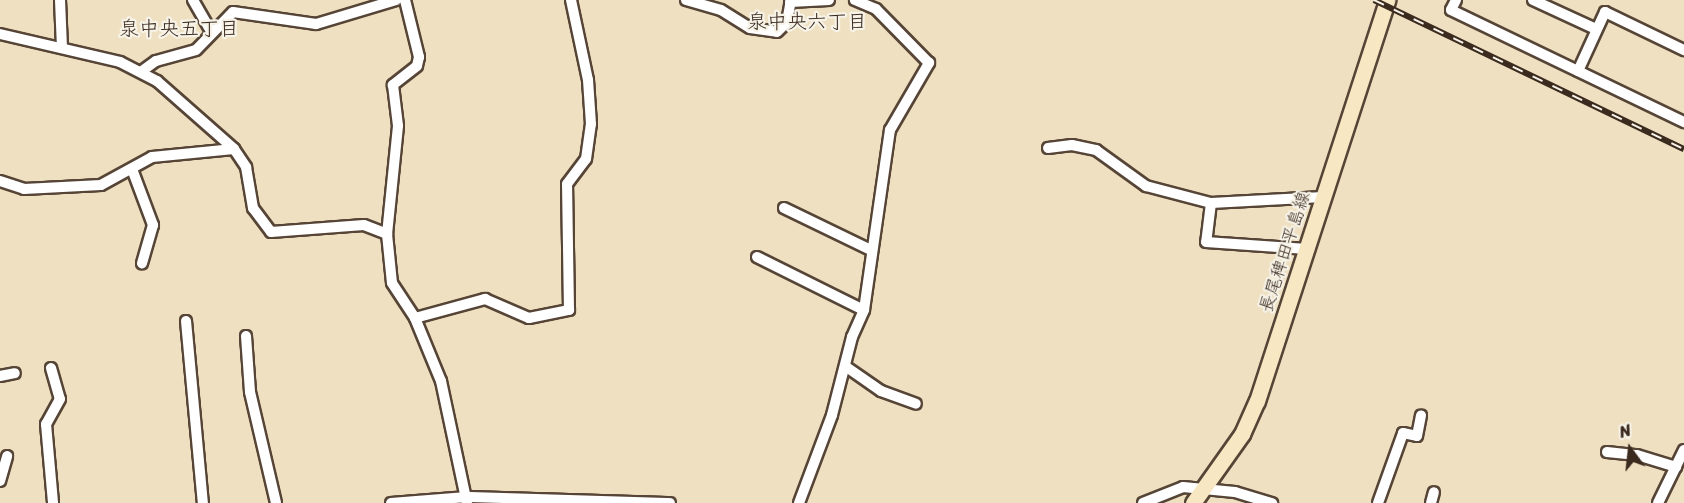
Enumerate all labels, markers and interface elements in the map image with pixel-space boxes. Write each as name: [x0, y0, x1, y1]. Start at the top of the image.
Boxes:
district label: 泉中央六丁目: [747, 9, 867, 33]
district label: 泉中央五丁目: [119, 16, 239, 40]
street label: 長尾稗田平島線: [1255, 189, 1315, 315]
text: N: [1616, 416, 1634, 447]
north arrow: [1600, 419, 1660, 479]

